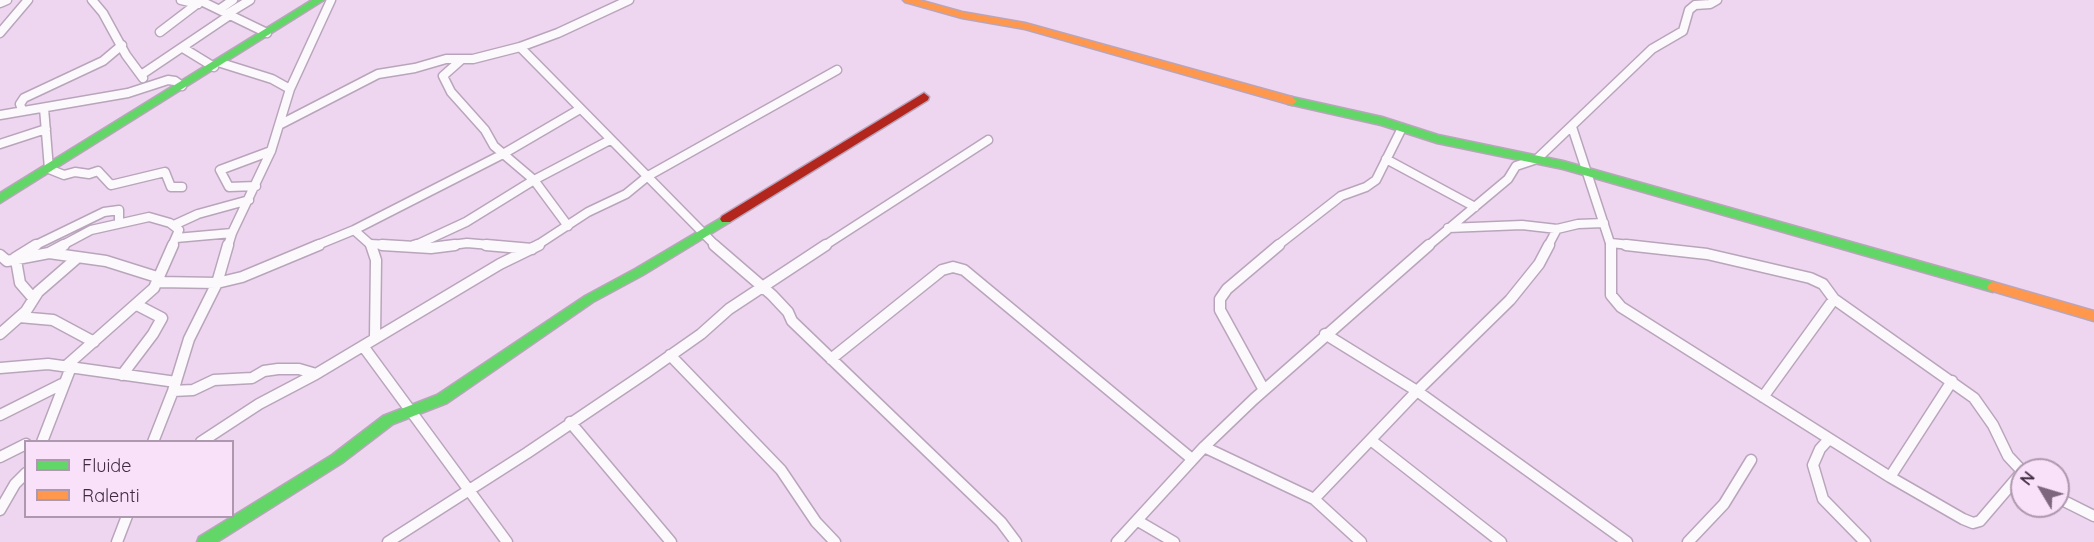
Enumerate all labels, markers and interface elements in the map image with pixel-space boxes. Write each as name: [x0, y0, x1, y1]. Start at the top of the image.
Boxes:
legend: [24, 440, 234, 518]
text: Fluide: [82, 454, 131, 477]
north arrow: [2010, 458, 2070, 518]
text: N: [2016, 467, 2039, 489]
text: Ralenti: [82, 484, 140, 507]

